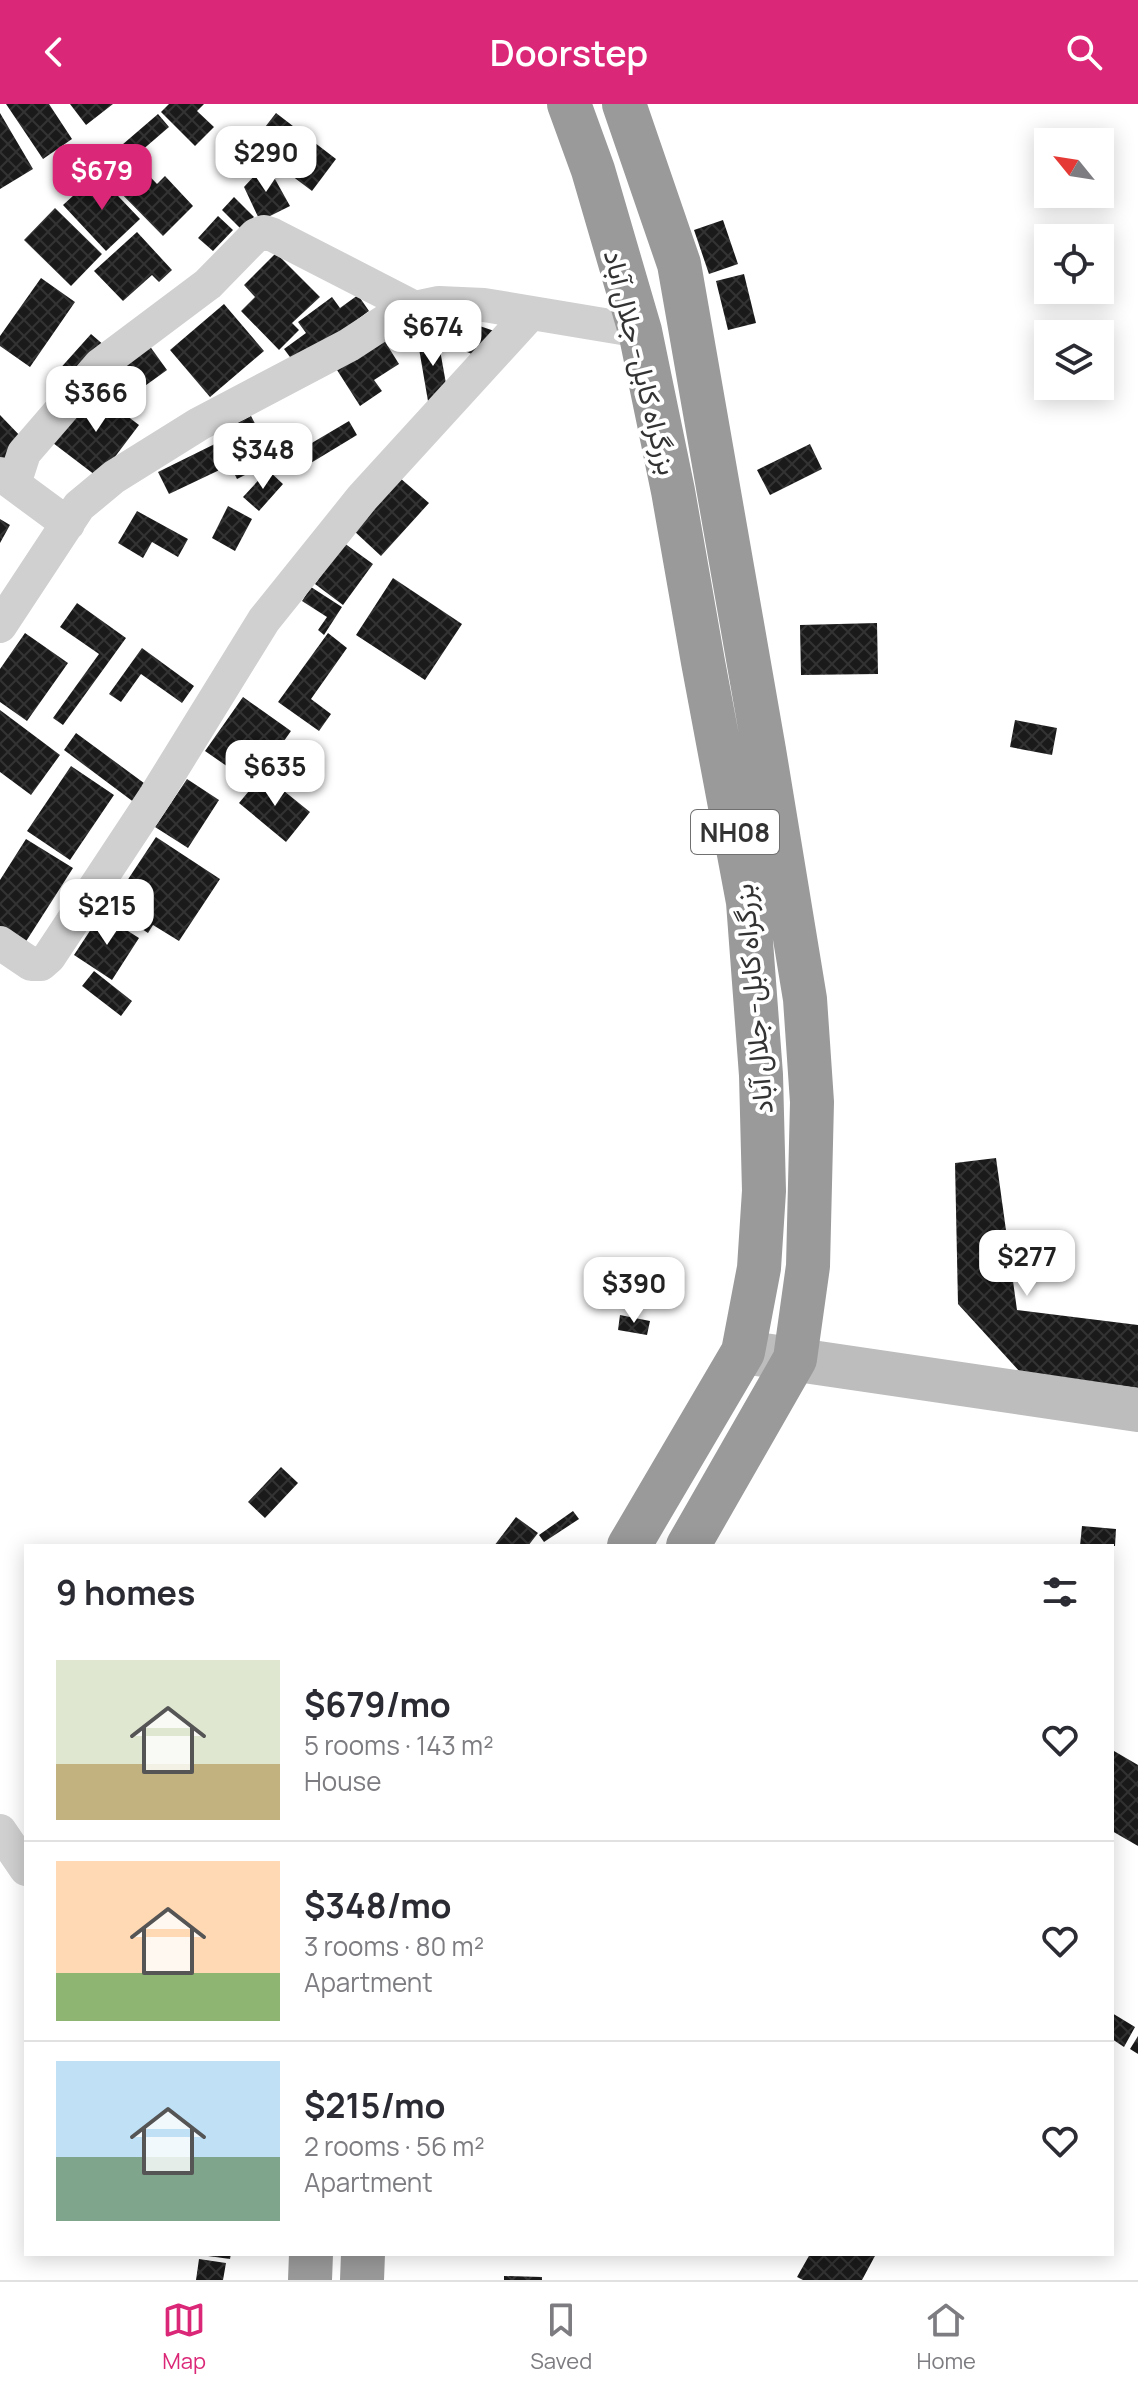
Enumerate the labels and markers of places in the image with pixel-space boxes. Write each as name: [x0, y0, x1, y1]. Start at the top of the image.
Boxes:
pin: $290: [219, 126, 313, 194]
pin: $679: [55, 144, 149, 212]
pin: $674: [386, 300, 480, 368]
pin: $366: [49, 366, 143, 434]
pin: $348: [216, 423, 310, 491]
pin: $635: [228, 740, 322, 808]
pin: $215: [60, 879, 154, 947]
pin: $277: [980, 1230, 1074, 1298]
pin: $390: [587, 1257, 681, 1325]

